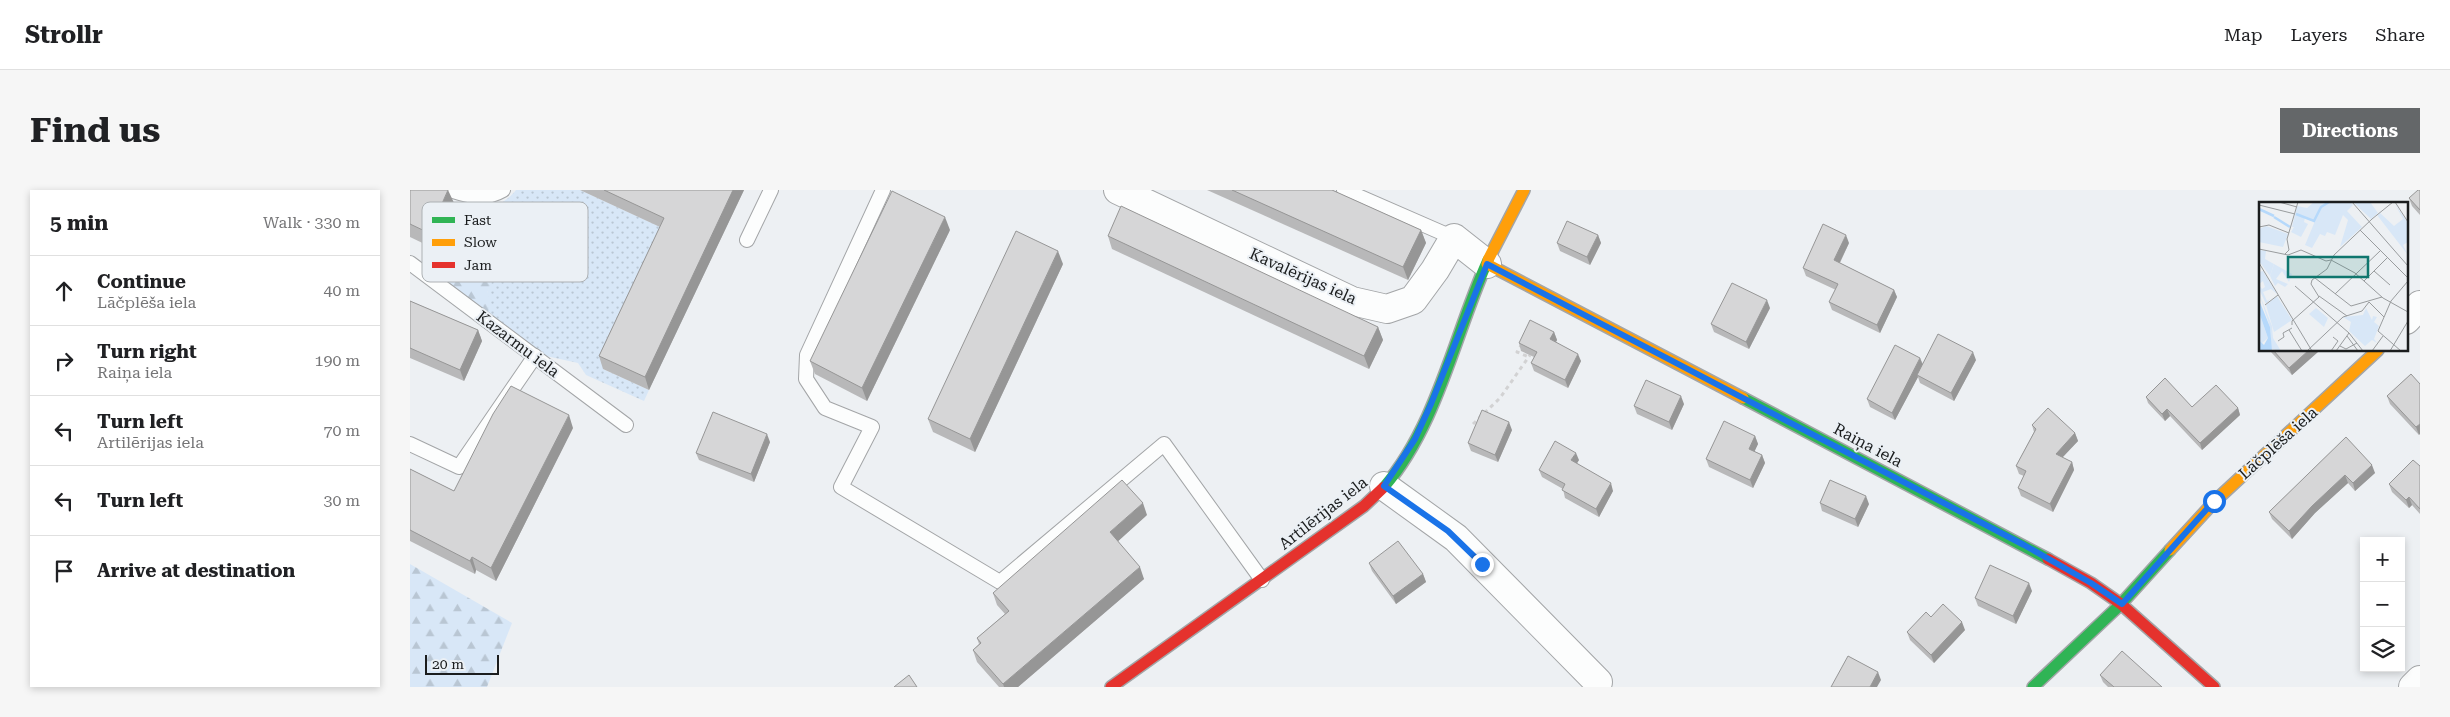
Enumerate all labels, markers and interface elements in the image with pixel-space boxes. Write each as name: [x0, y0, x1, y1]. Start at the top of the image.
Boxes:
text: Strollr: [25, 21, 103, 49]
text: Map: [2224, 24, 2263, 45]
text: Layers: [2291, 24, 2347, 45]
text: Share: [2375, 24, 2425, 45]
button: Directions: [2280, 108, 2420, 153]
text: Find us: [30, 110, 160, 151]
legend: [422, 202, 588, 282]
inset map: [2259, 202, 2408, 351]
text: 5 min: [50, 211, 108, 235]
text: Fast: [464, 212, 491, 228]
text: Walk · 330 m: [263, 213, 360, 232]
text: Slow: [464, 234, 497, 250]
street label: Kavalērijas iela: [1247, 244, 1360, 308]
text: Jam: [464, 257, 492, 273]
text: Continue: [97, 270, 186, 293]
icon: ahead: [50, 277, 78, 305]
text: 40 m: [323, 281, 360, 300]
text: Lāčplēša iela: [97, 293, 196, 312]
street label: Kazarmu iela: [473, 307, 563, 381]
text: Turn right: [97, 340, 197, 363]
icon: right: [50, 347, 78, 375]
text: 190 m: [314, 351, 360, 370]
text: Raiņa iela: [97, 363, 172, 382]
street label: Lāčplēša iela: [2235, 402, 2321, 483]
text: Turn left: [97, 410, 183, 433]
icon: left: [50, 417, 78, 445]
street label: Raiņa iela: [1830, 419, 1906, 472]
text: 70 m: [323, 421, 360, 440]
text: Artilērijas iela: [97, 433, 204, 452]
street label: Artilērijas iela: [1275, 472, 1371, 553]
icon: left: [50, 487, 78, 515]
text: Turn left: [97, 489, 183, 512]
route start: [2203, 490, 2226, 513]
text: 30 m: [323, 491, 360, 510]
map controls: [2360, 537, 2405, 672]
button: +: [2360, 537, 2405, 582]
route end: [1471, 553, 1494, 576]
icon: arrive: [50, 557, 78, 585]
text: Arrive at destination: [97, 559, 295, 582]
button: −: [2360, 582, 2405, 627]
button: layers: [2360, 627, 2405, 672]
scale bar: [425, 652, 499, 675]
text: 20 m: [432, 656, 464, 672]

